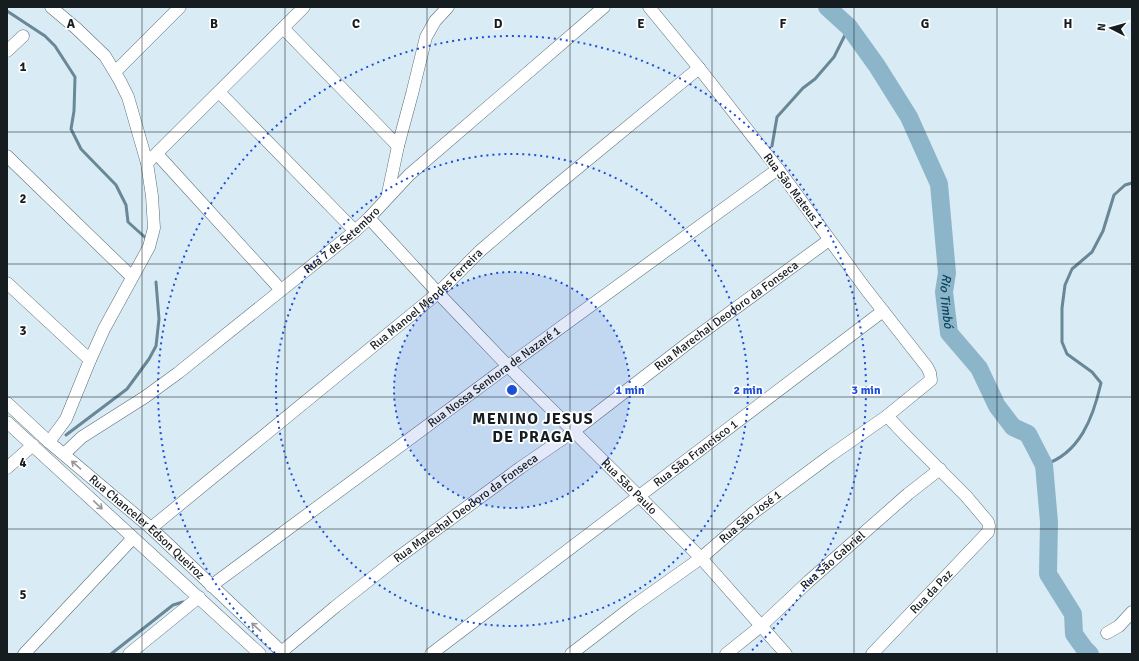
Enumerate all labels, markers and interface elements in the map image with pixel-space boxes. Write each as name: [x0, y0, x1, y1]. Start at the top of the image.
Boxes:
north arrow: [1091, 8, 1131, 48]
text: A: [67, 16, 76, 32]
text: B: [210, 16, 218, 32]
text: C: [352, 16, 360, 32]
text: D: [494, 16, 503, 32]
text: E: [637, 16, 645, 32]
text: F: [780, 16, 787, 32]
text: G: [921, 16, 929, 32]
text: H: [1064, 16, 1072, 32]
text: N: [1095, 23, 1108, 31]
text: 1: [19, 59, 27, 75]
street label: Rua São Mateus 1: [760, 150, 826, 232]
text: 2: [19, 191, 27, 207]
street label: Rua 7 de Setembro: [300, 204, 383, 277]
street label: Rua Manoel Mendes Ferreira: [367, 245, 486, 353]
street label: Rua Marechal Deodoro da Fonseca: [651, 257, 801, 374]
water label: Rio Timbó: [936, 273, 957, 330]
text: 3: [19, 323, 27, 339]
street label: Rua Nossa Senhora de Nazaré 1: [425, 323, 563, 430]
centre of rings: [505, 383, 519, 397]
text: 1 min: [616, 383, 645, 398]
text: 2 min: [734, 383, 763, 398]
text: 3 min: [852, 383, 881, 398]
district label: MENINO JESUS DE PRAGA: [472, 409, 594, 447]
street label: Rua São Francisco 1: [650, 416, 741, 490]
street label: Rua Marechal Deodoro da Fonseca: [390, 450, 541, 566]
text: 4: [19, 455, 27, 471]
street label: Rua São Paulo: [598, 456, 660, 518]
one-way arrow: [71, 461, 82, 470]
street label: Rua Chanceler Edson Queiroz: [86, 472, 208, 582]
street label: Rua São José 1: [716, 487, 784, 546]
one-way arrow: [93, 501, 103, 510]
street label: Rua São Gabriel: [797, 527, 868, 593]
street label: Rua da Paz: [907, 566, 956, 617]
text: 5: [19, 587, 27, 603]
one-way arrow: [251, 623, 261, 632]

